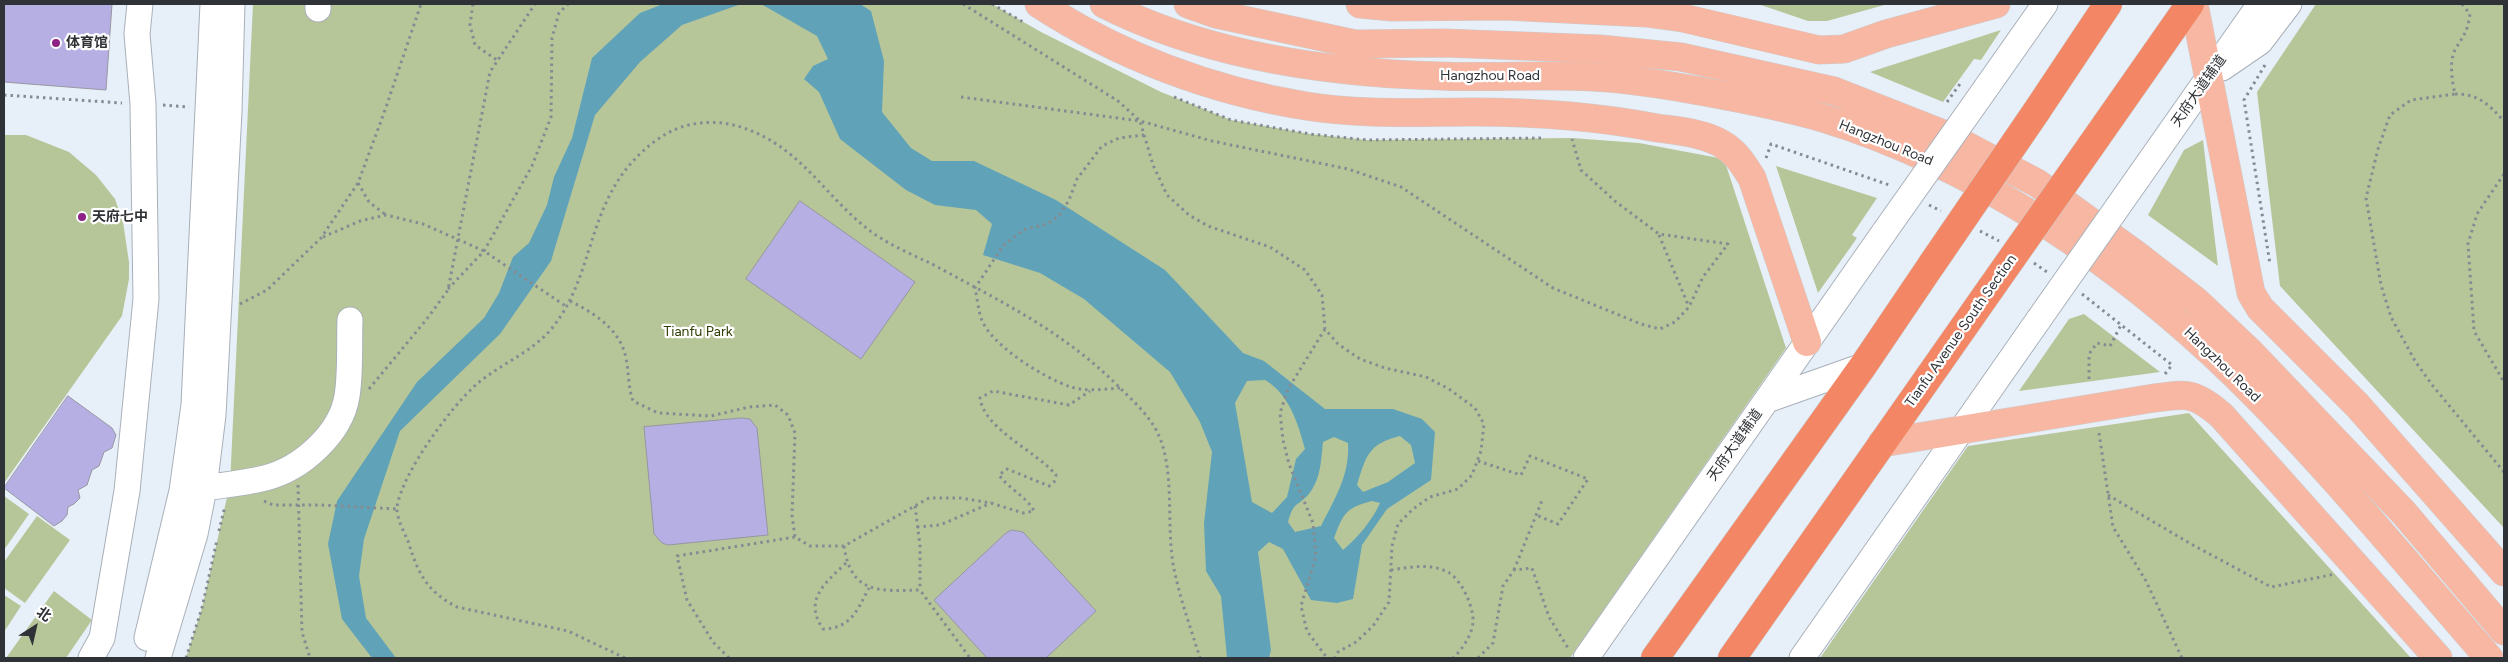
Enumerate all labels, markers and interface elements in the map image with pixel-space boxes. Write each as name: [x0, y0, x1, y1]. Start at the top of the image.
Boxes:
place label: 体育馆: [66, 35, 108, 51]
marker: 体育馆: [50, 37, 62, 49]
street label: 天府大道辅道: [2168, 52, 2230, 130]
street label: Hangzhou Road: [1440, 68, 1540, 84]
street label: Hangzhou Road: [1836, 116, 1936, 170]
place label: 天府七中: [92, 209, 148, 225]
marker: 天府七中: [76, 211, 88, 223]
street label: Tianfu Avenue South Section: [1902, 251, 2020, 411]
park label: Tianfu Park: [664, 324, 732, 340]
street label: Hangzhou Road: [2180, 324, 2264, 406]
street label: 天府大道辅道: [1704, 406, 1766, 484]
north arrow: [10, 602, 60, 652]
text: 北: [33, 603, 54, 625]

